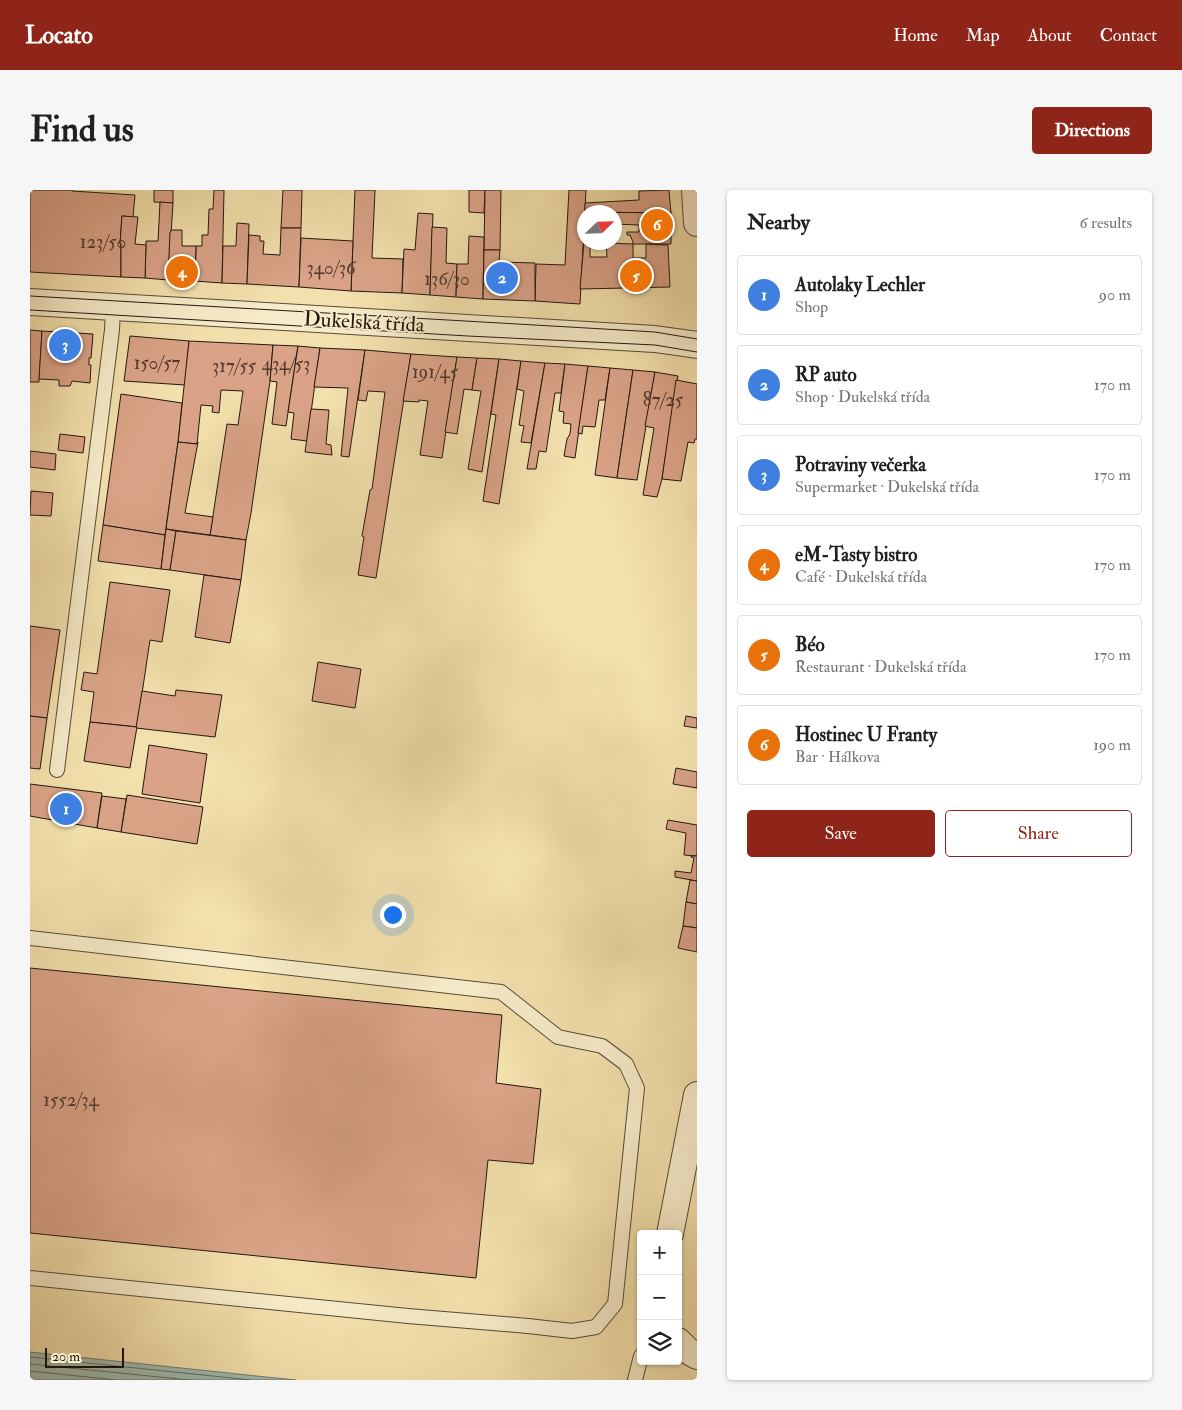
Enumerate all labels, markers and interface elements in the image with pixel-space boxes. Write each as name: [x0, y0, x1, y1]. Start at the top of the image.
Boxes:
text: Locato: [25, 20, 93, 51]
text: Home: [893, 24, 938, 47]
text: Map: [966, 24, 1000, 47]
text: About: [1028, 24, 1072, 47]
text: Contact: [1100, 24, 1157, 47]
button: Directions: [1032, 107, 1152, 154]
text: Find us: [30, 108, 134, 152]
north arrow: [577, 205, 622, 250]
pin: 6: [641, 206, 673, 244]
text: Nearby: [747, 209, 810, 236]
text: 6 results: [1080, 213, 1132, 233]
house number: 123/50: [80, 230, 126, 254]
pin: 4: [166, 253, 198, 291]
house number: 340/36: [306, 256, 357, 280]
pin: 5: [620, 257, 652, 295]
pin: 2: [486, 259, 518, 297]
house number: 136/30: [424, 267, 470, 291]
text: Autolaky Lechler: [795, 273, 925, 297]
text: 1: [761, 285, 767, 305]
text: 90 m: [1099, 285, 1131, 305]
text: Shop: [795, 297, 828, 317]
street label: Dukelská třída: [303, 305, 426, 339]
pin: 3: [49, 326, 81, 364]
house number: 150/57: [134, 351, 181, 375]
house number: 434/53: [262, 352, 310, 376]
house number: 317/55: [212, 354, 257, 378]
house number: 191/45: [412, 360, 459, 384]
text: RP auto: [795, 363, 857, 387]
text: 2: [760, 375, 768, 395]
text: 170 m: [1094, 375, 1131, 395]
text: Shop · Dukelská třída: [795, 387, 930, 407]
house number: 87/25: [643, 388, 684, 412]
text: Potraviny večerka: [795, 453, 926, 477]
text: 3: [761, 465, 767, 485]
text: 170 m: [1094, 465, 1131, 485]
text: Supermarket · Dukelská třída: [795, 477, 979, 497]
text: eM-Tasty bistro: [795, 543, 917, 567]
text: 4: [760, 555, 768, 575]
text: 170 m: [1094, 555, 1131, 575]
text: Café · Dukelská třída: [795, 567, 927, 587]
text: Béo: [795, 633, 825, 657]
text: 5: [760, 645, 768, 665]
text: 170 m: [1094, 645, 1131, 665]
text: Restaurant · Dukelská třída: [795, 657, 967, 677]
text: Hostinec U Franty: [795, 723, 937, 747]
text: 6: [760, 735, 768, 755]
text: 190 m: [1093, 735, 1131, 755]
text: Bar · Hálkova: [795, 747, 880, 767]
pin: 1: [50, 790, 82, 828]
button: Save: [747, 810, 935, 857]
button: Share: [945, 810, 1132, 857]
your location: [380, 902, 406, 928]
house number: 1552/34: [43, 1088, 99, 1112]
map controls: [637, 1230, 682, 1365]
button: +: [637, 1230, 682, 1275]
button: −: [637, 1275, 682, 1320]
button: layers: [637, 1320, 682, 1365]
scale bar: [45, 1345, 124, 1368]
text: 20 m: [52, 1348, 80, 1365]

